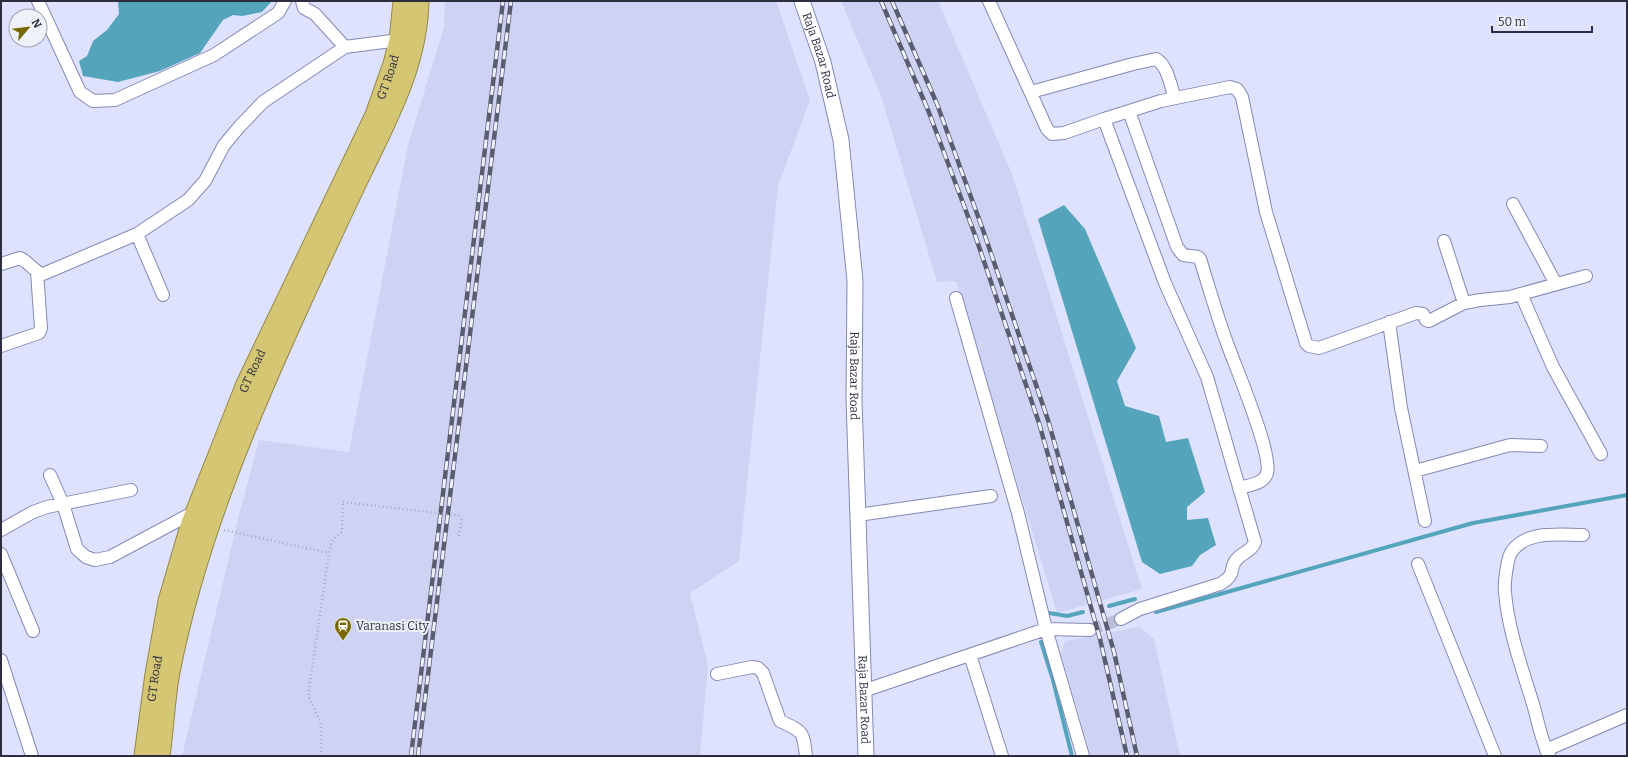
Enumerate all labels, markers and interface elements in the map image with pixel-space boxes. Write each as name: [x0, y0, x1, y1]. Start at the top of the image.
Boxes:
north arrow: [8, 8, 48, 48]
scale bar: [1492, 8, 1592, 34]
street label: Raja Bazar Road: [799, 11, 838, 100]
text: 50 m: [1498, 15, 1527, 29]
text: N: [29, 17, 44, 31]
street label: GT Road: [374, 53, 402, 102]
street label: Raja Bazar Road: [847, 331, 862, 420]
street label: GT Road: [236, 347, 269, 395]
station icon: Varanasi City: [333, 616, 353, 641]
place label: Varanasi City: [356, 619, 429, 633]
street label: GT Road: [144, 655, 165, 703]
street label: Raja Bazar Road: [856, 655, 873, 744]

